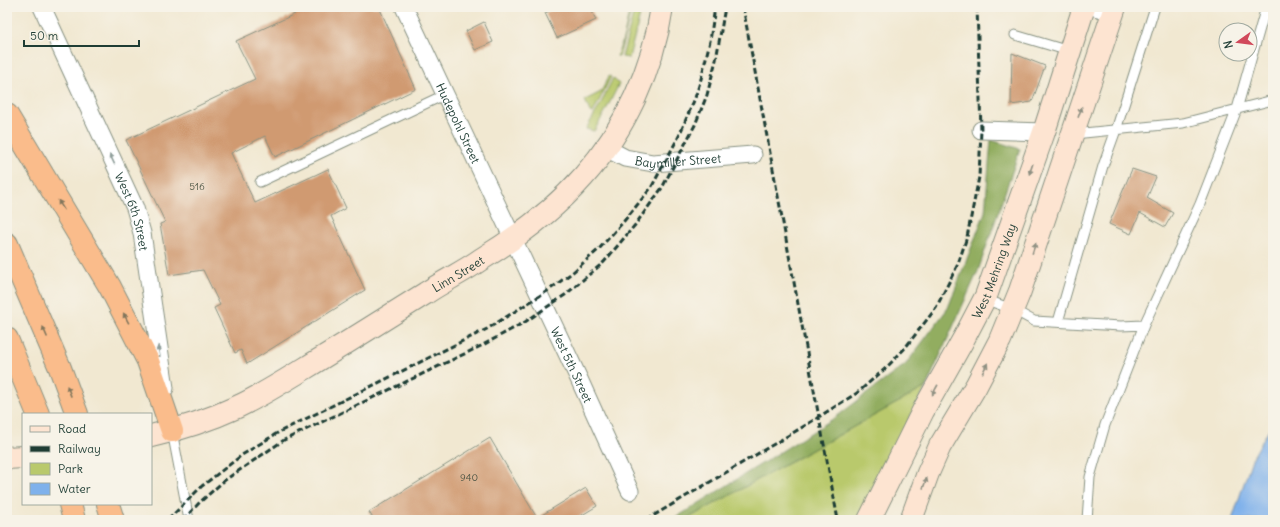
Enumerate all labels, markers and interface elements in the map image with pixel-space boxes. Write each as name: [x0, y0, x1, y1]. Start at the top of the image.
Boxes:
scale bar: [24, 22, 139, 48]
north arrow: [1218, 22, 1258, 62]
text: 50 m: [30, 28, 59, 43]
text: N: [1221, 39, 1236, 50]
street label: Hudepohl Street: [433, 80, 484, 165]
one-way arrow: [1077, 105, 1083, 117]
street label: Baymiller Street: [634, 150, 722, 171]
one-way arrow: [109, 153, 115, 164]
one-way arrow: [1028, 164, 1034, 176]
street label: West 6th Street: [112, 170, 152, 252]
house number: 516: [189, 180, 205, 193]
one-way arrow: [57, 200, 65, 210]
street label: West Mehring Way: [968, 221, 1019, 321]
one-way arrow: [1032, 242, 1038, 254]
street label: Linn Street: [429, 252, 486, 295]
one-way arrow: [123, 312, 129, 323]
street label: West 5th Street: [548, 324, 596, 405]
one-way arrow: [41, 326, 48, 338]
one-way arrow: [156, 345, 162, 357]
one-way arrow: [982, 363, 988, 374]
one-way arrow: [65, 384, 71, 396]
one-way arrow: [931, 385, 938, 396]
legend: [22, 413, 152, 505]
text: Road: [58, 421, 86, 436]
text: Railway: [58, 441, 101, 456]
text: Park: [58, 461, 83, 476]
house number: 940: [460, 471, 478, 484]
one-way arrow: [922, 477, 928, 489]
text: Water: [58, 481, 91, 496]

